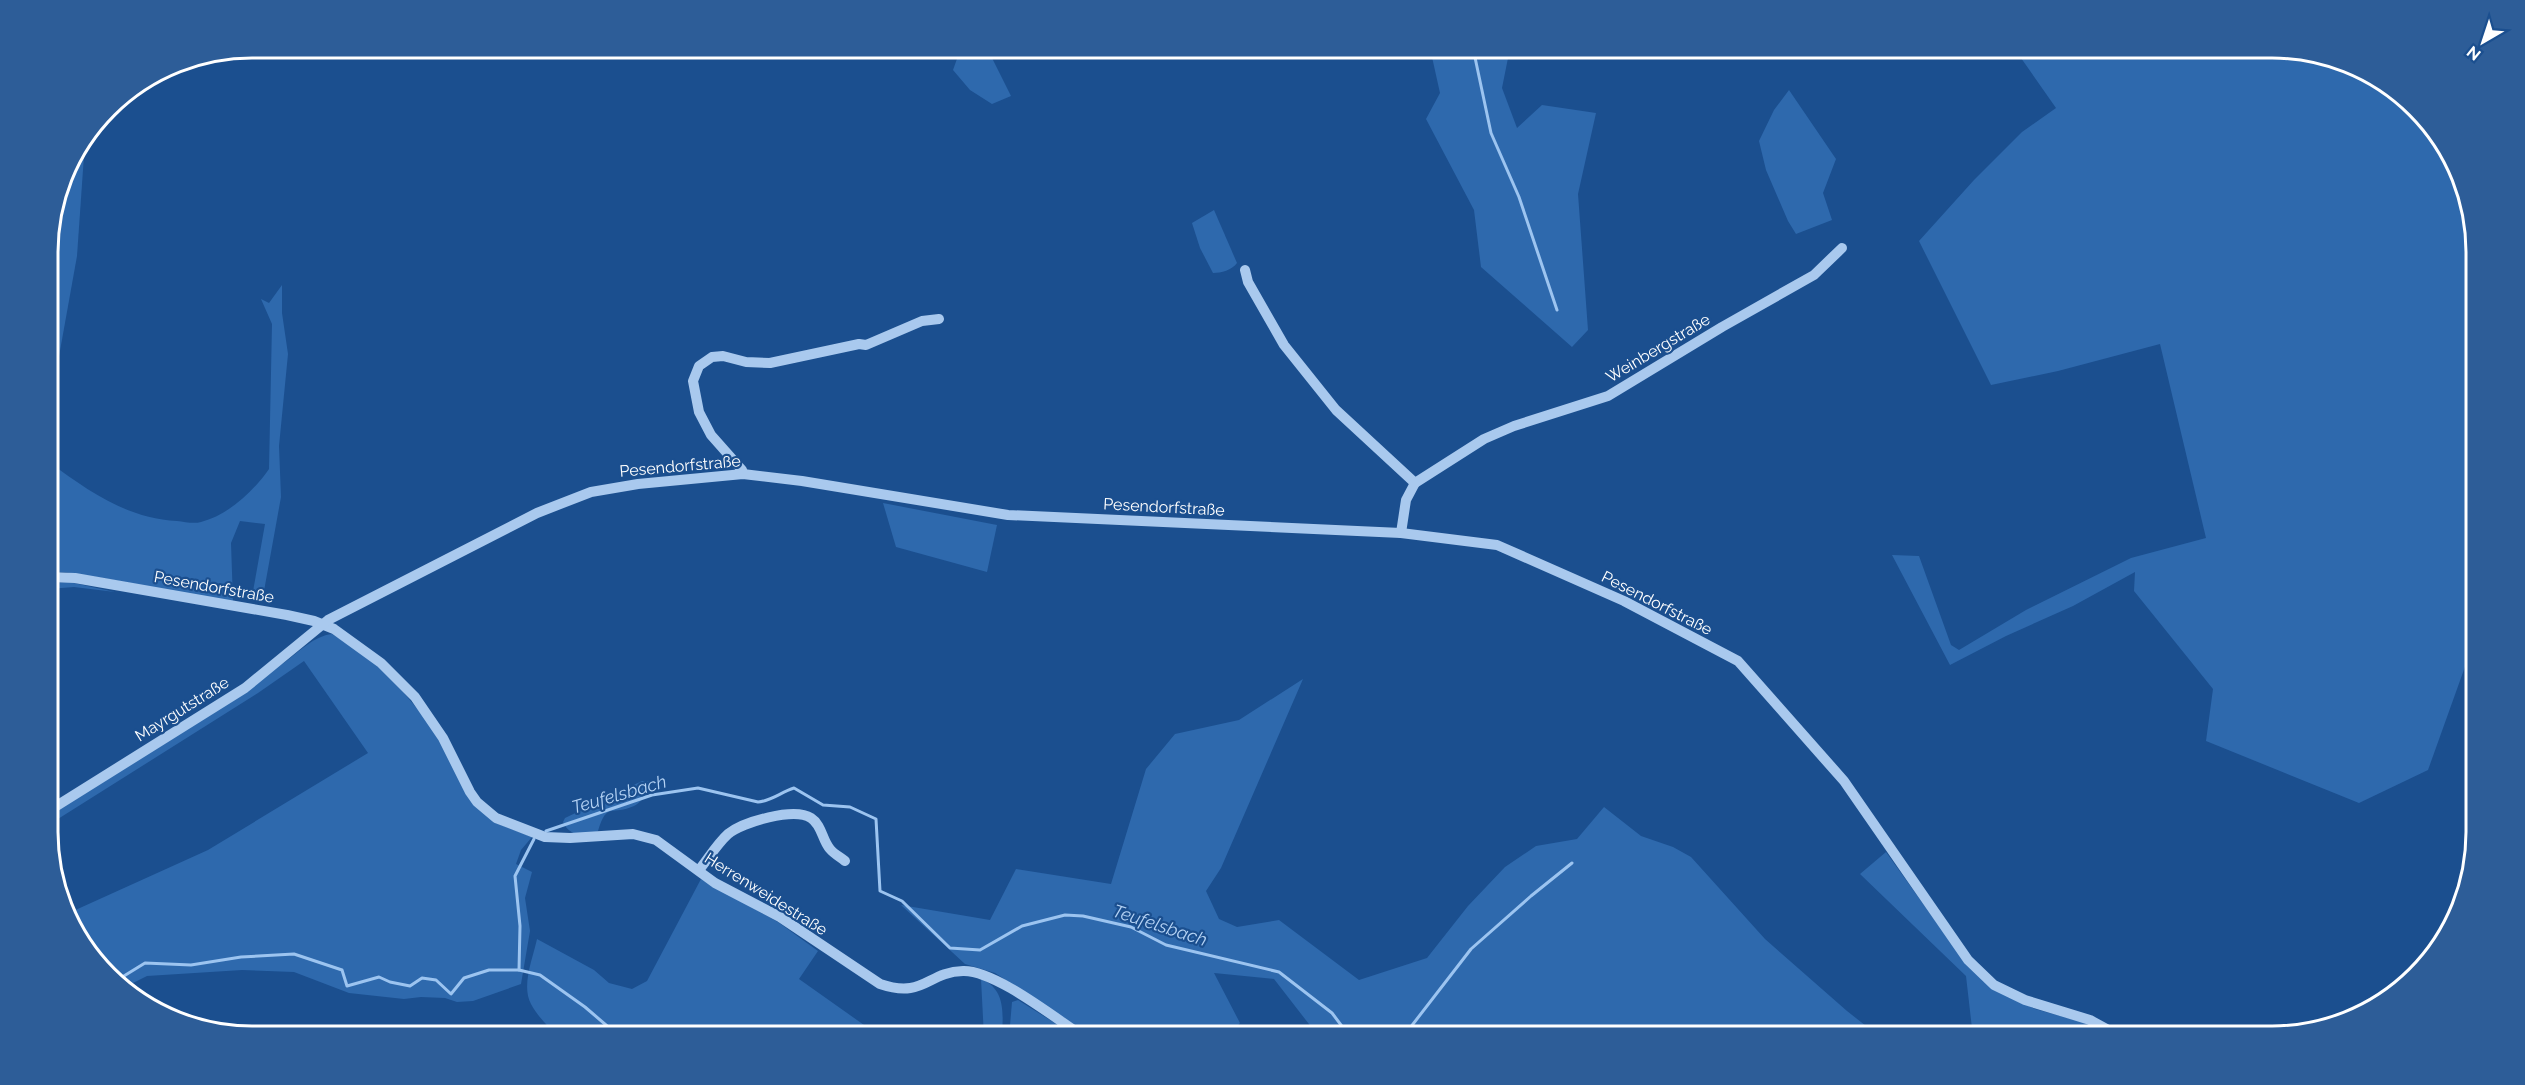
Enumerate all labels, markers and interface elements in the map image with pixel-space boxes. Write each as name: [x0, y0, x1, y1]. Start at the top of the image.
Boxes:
north arrow: [2453, 12, 2513, 72]
text: N: [2463, 42, 2485, 64]
street label: Weinbergstraße: [1603, 309, 1713, 387]
street label: Pesendorfstraße: [619, 451, 741, 481]
street label: Pesendorfstraße: [1103, 494, 1225, 520]
street label: Pesendorfstraße: [152, 567, 276, 607]
street label: Pesendorfstraße: [1599, 567, 1715, 639]
street label: Mayrgutstraße: [132, 673, 232, 745]
water label: Teufelsbach: [569, 770, 669, 818]
street label: Herrenweidestraße: [701, 849, 831, 939]
water label: Teufelsbach: [1110, 900, 1210, 950]

